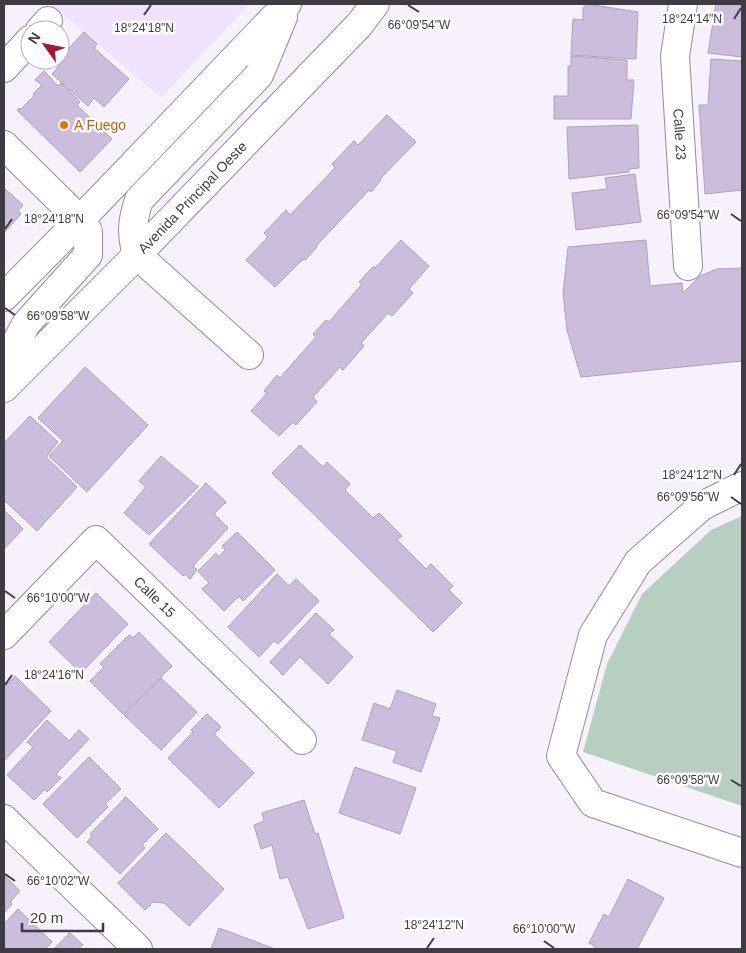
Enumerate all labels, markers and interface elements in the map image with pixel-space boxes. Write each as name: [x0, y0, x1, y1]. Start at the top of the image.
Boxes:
text: 18°24'14"N: [662, 12, 722, 26]
text: 66°09'54"W: [388, 18, 451, 32]
north arrow: [20, 20, 70, 70]
text: 18°24'18"N: [114, 21, 174, 35]
text: N: [25, 29, 44, 47]
street label: Calle 23: [670, 108, 689, 161]
place label: A Fuego: [74, 117, 126, 133]
marker: A Fuego: [58, 119, 70, 131]
street label: Avenida Principal Oeste: [135, 138, 250, 257]
text: 66°09'54"W: [657, 208, 720, 222]
text: 18°24'18"N: [24, 212, 84, 226]
text: 66°09'58"W: [27, 309, 90, 323]
text: 18°24'12"N: [662, 468, 722, 482]
text: 66°09'56"W: [657, 490, 720, 504]
street label: Calle 15: [131, 573, 179, 621]
text: 66°10'00"W: [27, 591, 90, 605]
text: 18°24'16"N: [24, 668, 84, 682]
text: 66°09'58"W: [657, 773, 720, 787]
text: 66°10'02"W: [27, 874, 90, 888]
scale bar: [22, 900, 104, 932]
text: 20 m: [30, 909, 63, 926]
text: 18°24'12"N: [404, 918, 464, 932]
text: 66°10'00"W: [513, 922, 576, 936]

